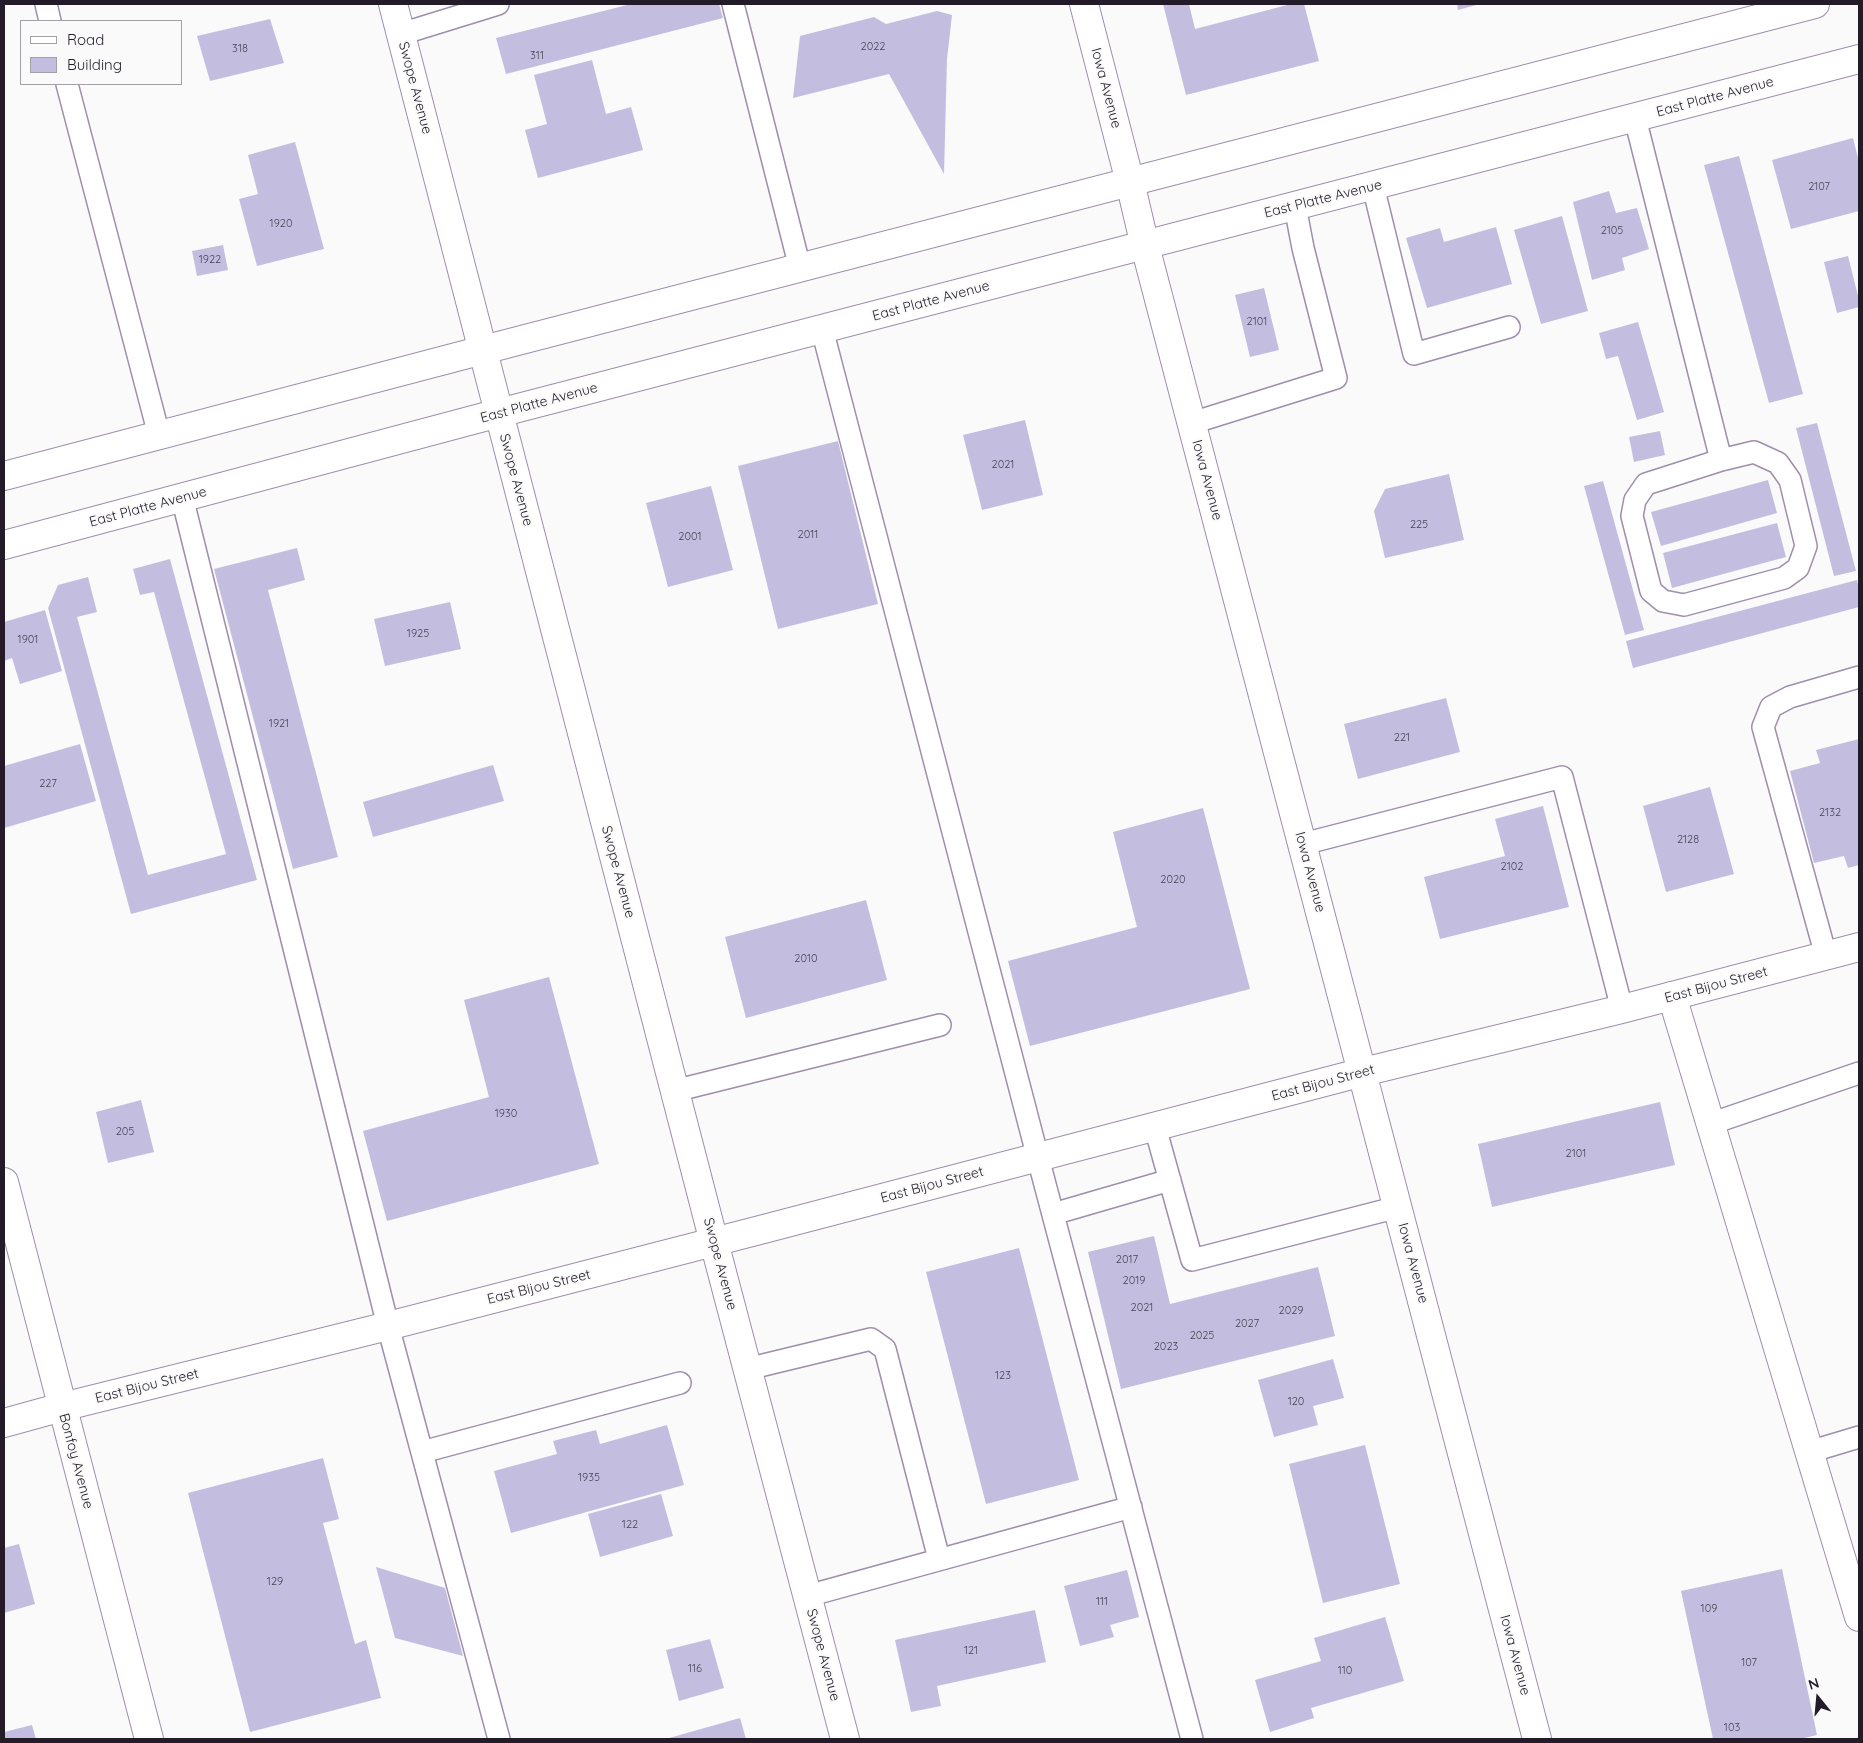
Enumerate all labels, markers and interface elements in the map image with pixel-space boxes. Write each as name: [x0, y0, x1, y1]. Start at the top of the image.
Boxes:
legend: [20, 20, 182, 85]
text: Road: [67, 30, 104, 49]
street label: Swope Avenue: [395, 40, 435, 136]
house number: 2022: [861, 40, 885, 54]
house number: 318: [232, 42, 248, 56]
street label: Iowa Avenue: [1087, 46, 1125, 130]
house number: 311: [530, 49, 544, 63]
text: Building: [67, 55, 122, 74]
street label: East Platte Avenue: [1655, 73, 1775, 121]
street label: East Platte Avenue: [1262, 176, 1384, 222]
house number: 2107: [1808, 180, 1830, 194]
house number: 1920: [270, 217, 292, 231]
house number: 2105: [1601, 224, 1623, 238]
house number: 1922: [199, 253, 221, 267]
street label: East Platte Avenue: [871, 277, 991, 325]
house number: 2101: [1247, 315, 1267, 329]
street label: East Platte Avenue: [479, 379, 599, 427]
street label: Swope Avenue: [496, 432, 536, 528]
street label: Iowa Avenue: [1188, 438, 1226, 522]
house number: 2021: [992, 458, 1014, 472]
street label: East Platte Avenue: [88, 483, 208, 531]
house number: 225: [1410, 518, 1428, 532]
house number: 2011: [798, 528, 818, 542]
house number: 2001: [678, 530, 702, 544]
house number: 1925: [407, 627, 429, 641]
house number: 1901: [18, 633, 38, 647]
house number: 1921: [269, 717, 289, 731]
house number: 221: [1394, 731, 1410, 745]
house number: 227: [39, 777, 57, 791]
house number: 2132: [1819, 806, 1841, 820]
street label: Swope Avenue: [598, 824, 638, 920]
street label: Iowa Avenue: [1291, 830, 1329, 914]
house number: 2128: [1677, 833, 1699, 847]
house number: 2102: [1501, 860, 1523, 874]
house number: 2020: [1160, 873, 1186, 887]
house number: 2010: [794, 952, 818, 966]
street label: East Bijou Street: [1663, 963, 1769, 1007]
street label: East Bijou Street: [1270, 1061, 1376, 1105]
house number: 1930: [495, 1107, 517, 1121]
house number: 205: [116, 1125, 134, 1139]
house number: 2101: [1566, 1147, 1586, 1161]
street label: East Bijou Street: [879, 1163, 985, 1207]
street label: Swope Avenue: [700, 1216, 740, 1312]
street label: Iowa Avenue: [1394, 1221, 1432, 1305]
house number: 2017: [1116, 1253, 1138, 1267]
street label: East Bijou Street: [486, 1266, 592, 1308]
house number: 2019: [1123, 1274, 1145, 1288]
house number: 2021: [1131, 1301, 1153, 1315]
house number: 2029: [1279, 1304, 1303, 1318]
house number: 2027: [1235, 1317, 1259, 1331]
house number: 2025: [1190, 1329, 1214, 1343]
house number: 2023: [1154, 1340, 1178, 1354]
street label: East Bijou Street: [94, 1365, 200, 1407]
house number: 123: [995, 1369, 1011, 1383]
house number: 120: [1288, 1395, 1304, 1409]
street label: Bonfoy Avenue: [55, 1411, 97, 1511]
house number: 1935: [578, 1471, 600, 1485]
house number: 122: [622, 1518, 638, 1532]
house number: 129: [267, 1575, 283, 1589]
house number: 111: [1096, 1595, 1108, 1609]
house number: 109: [1701, 1602, 1717, 1616]
street label: Swope Avenue: [803, 1607, 843, 1703]
street label: Iowa Avenue: [1496, 1613, 1534, 1697]
house number: 121: [964, 1644, 978, 1658]
house number: 107: [1741, 1656, 1757, 1670]
house number: 116: [688, 1662, 702, 1676]
house number: 110: [1338, 1664, 1352, 1678]
north arrow: [1793, 1673, 1843, 1723]
text: N: [1806, 1674, 1821, 1694]
house number: 103: [1724, 1721, 1740, 1735]

